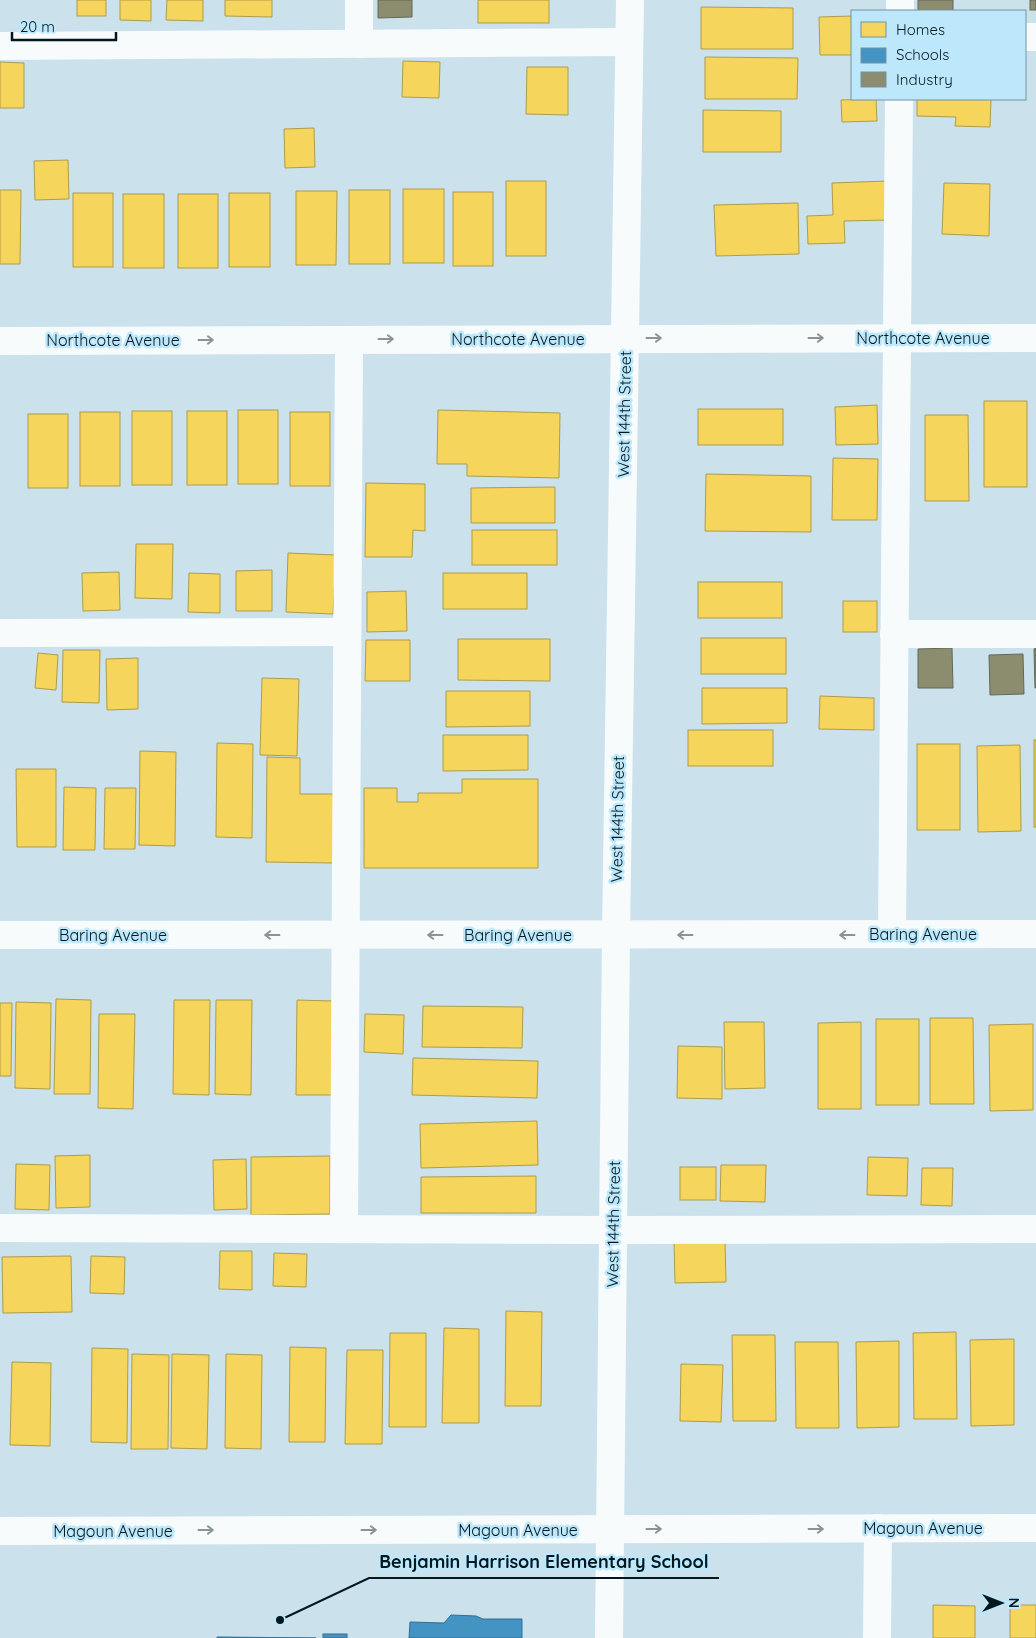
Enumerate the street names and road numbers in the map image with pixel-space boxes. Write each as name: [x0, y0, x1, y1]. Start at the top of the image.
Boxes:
street label: Northcote Avenue: [856, 328, 990, 348]
street label: Northcote Avenue: [451, 329, 585, 349]
street label: Northcote Avenue: [46, 330, 180, 350]
street label: West 144th Street: [613, 350, 635, 478]
street label: West 144th Street: [606, 755, 628, 883]
street label: Baring Avenue: [869, 924, 977, 944]
street label: Baring Avenue: [59, 925, 167, 945]
street label: Baring Avenue: [464, 925, 572, 945]
street label: West 144th Street: [602, 1160, 624, 1288]
street label: Magoun Avenue: [863, 1518, 983, 1538]
street label: Magoun Avenue: [458, 1520, 578, 1540]
street label: Magoun Avenue: [53, 1521, 173, 1541]

